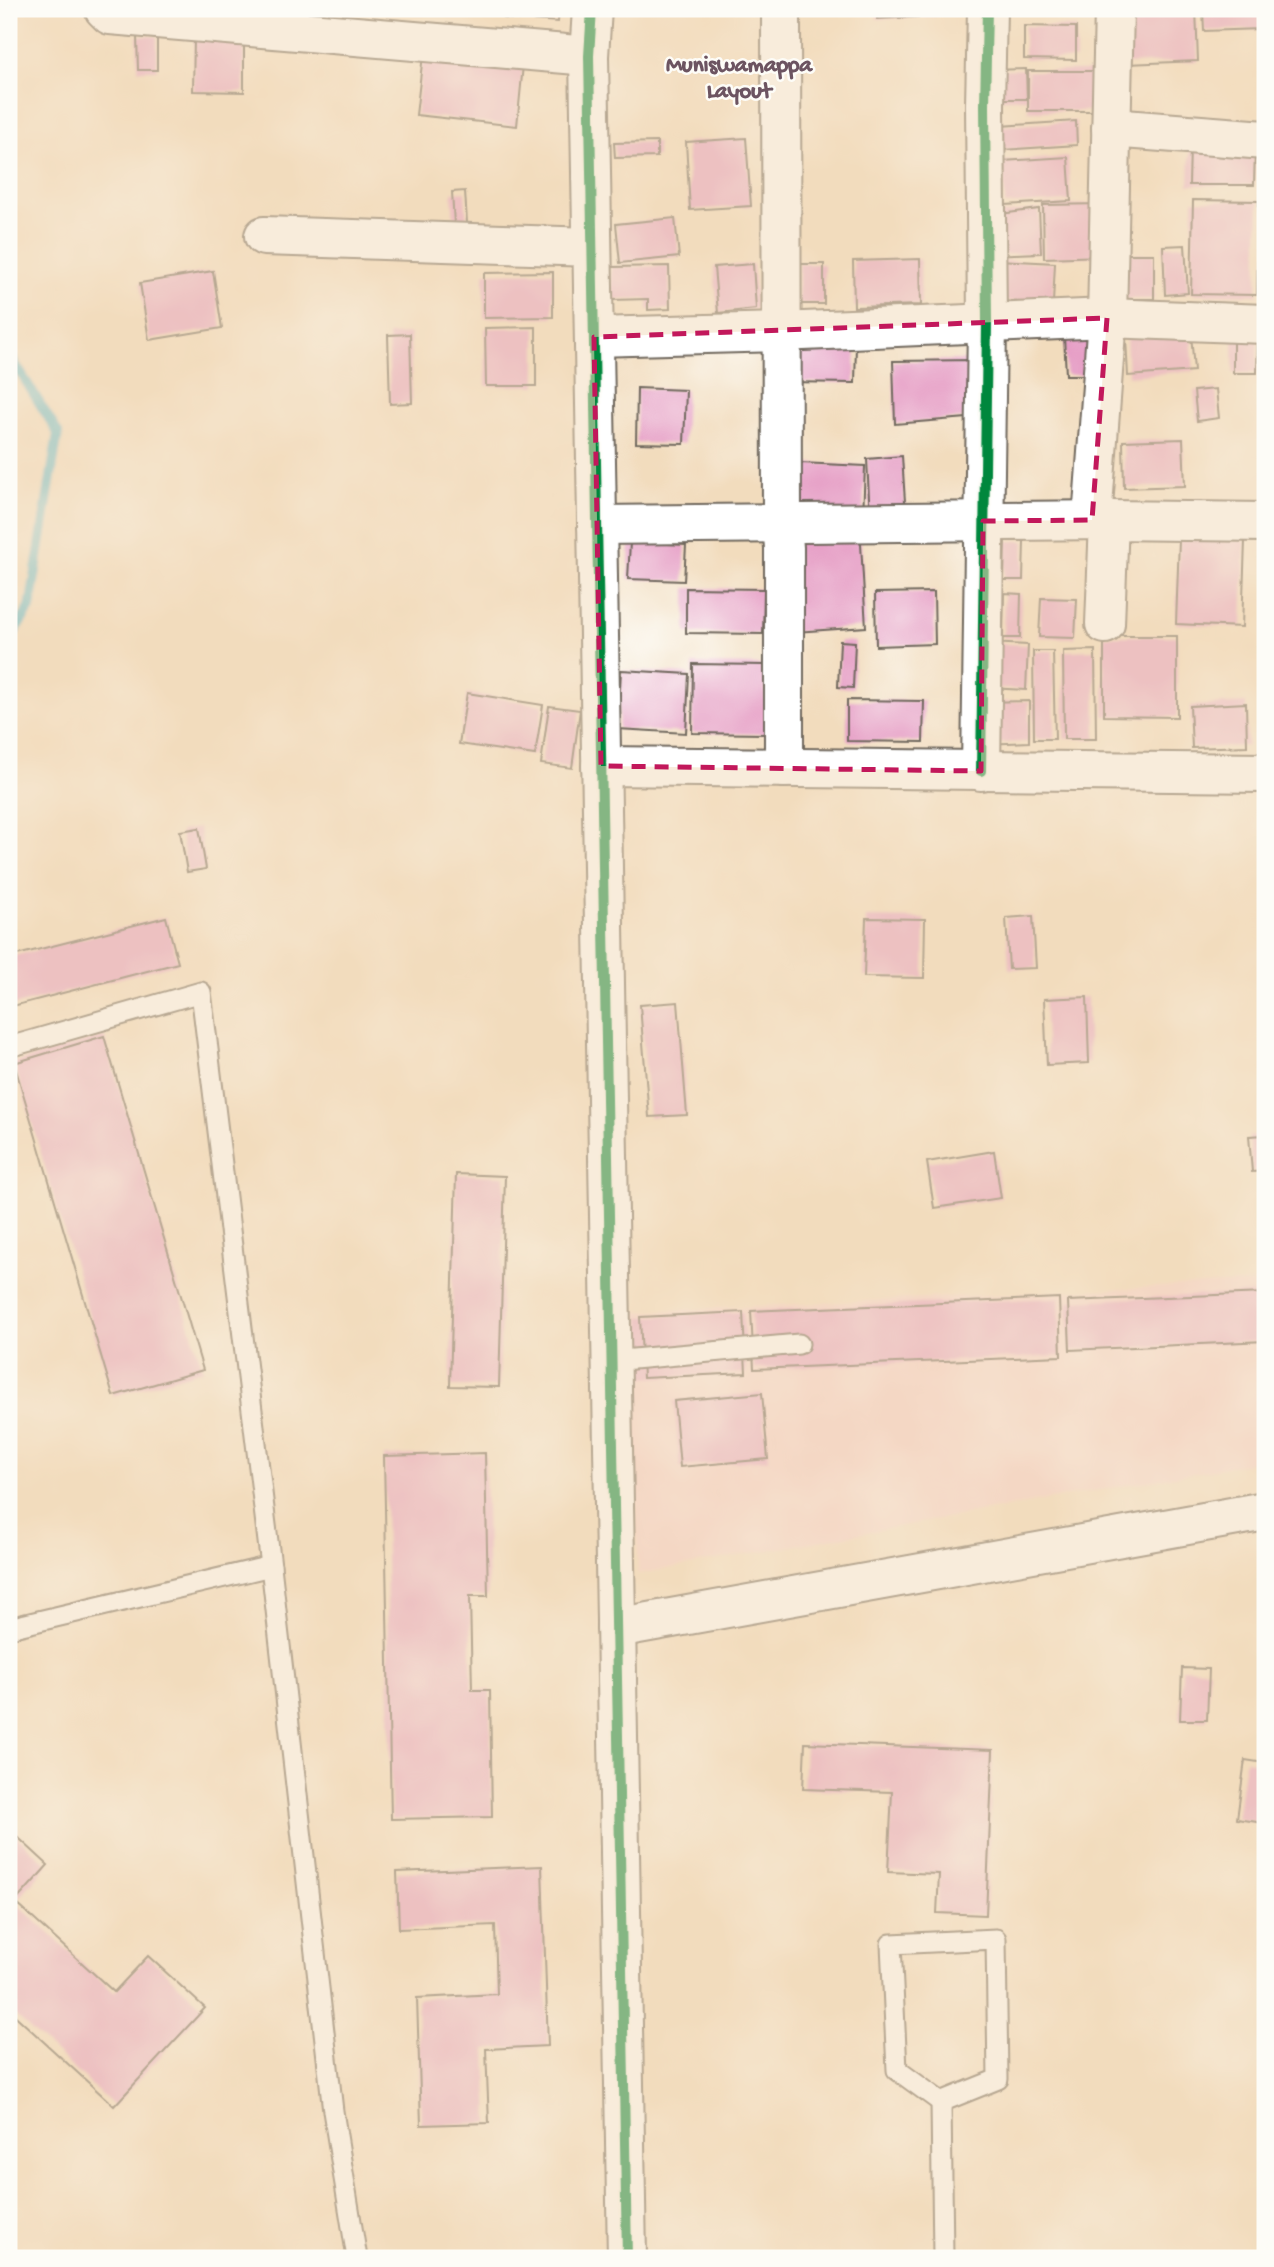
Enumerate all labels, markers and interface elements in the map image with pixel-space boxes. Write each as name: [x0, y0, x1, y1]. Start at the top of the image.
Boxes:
district label: Muniswamappa Layout: [666, 53, 813, 106]

